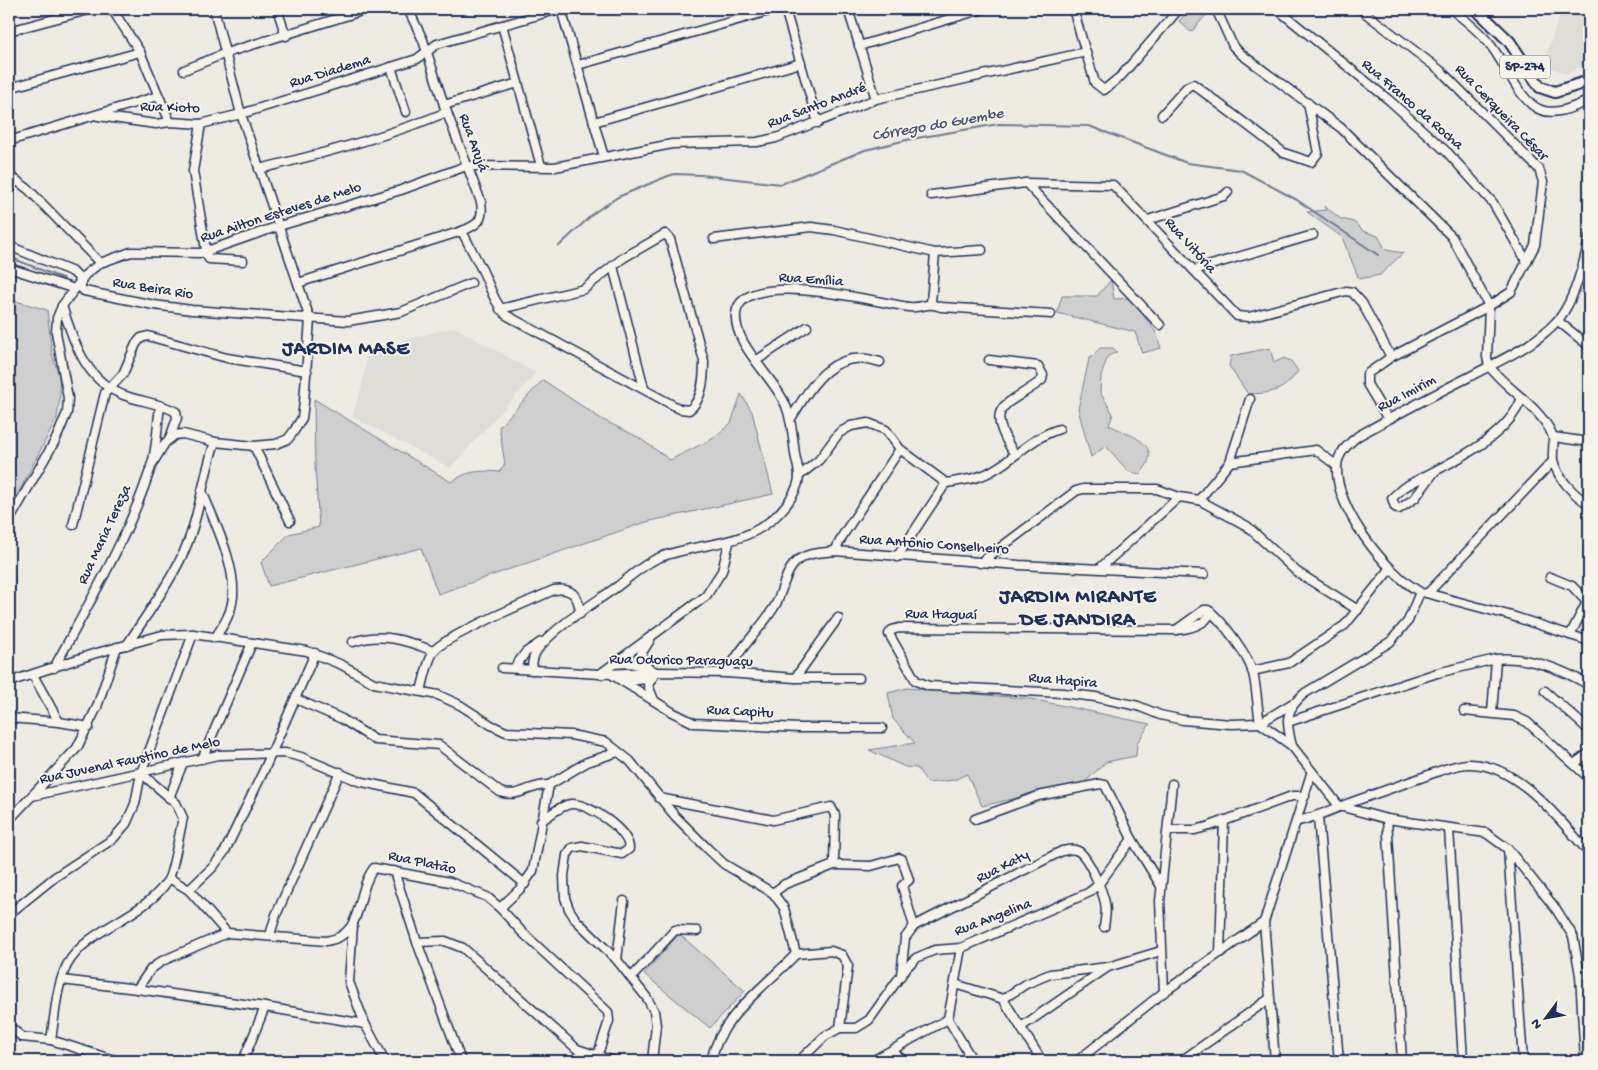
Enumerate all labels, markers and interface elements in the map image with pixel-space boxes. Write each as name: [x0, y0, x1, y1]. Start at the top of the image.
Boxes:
street label: Rua Diadema: [287, 51, 373, 93]
street label: Rua Franco da Rocha: [1357, 56, 1467, 155]
road number: SP-274: [1500, 56, 1550, 78]
street label: Rua Cerqueira César: [1450, 61, 1553, 166]
street label: Rua Santo André: [765, 79, 869, 133]
street label: Rua Kioto: [140, 98, 200, 118]
water label: Córrego do Guembe: [871, 105, 1006, 147]
street label: Rua Arujá: [454, 111, 492, 175]
street label: Rua Ailton Esteves de Melo: [198, 178, 364, 248]
street label: Rua Vitória: [1160, 214, 1220, 278]
street label: Rua Emília: [778, 269, 845, 291]
street label: Rua Beira Rio: [111, 274, 195, 304]
district label: JARDIM MASE: [281, 339, 410, 362]
street label: Rua Imirim: [1375, 371, 1440, 417]
street label: Rua Maria Tereza: [74, 482, 136, 588]
street label: Rua Antônio Conselheiro: [858, 531, 1010, 559]
district label: JARDIM MIRANTE DE JANDIRA: [998, 587, 1157, 633]
street label: Rua Itaguaí: [905, 605, 978, 625]
street label: Rua Odorico Paraguaçu: [609, 651, 753, 671]
street label: Rua Itapira: [1028, 669, 1099, 693]
street label: Rua Capitu: [706, 701, 774, 723]
street label: Rua Juvenal Faustino de Melo: [38, 733, 222, 789]
street label: Rua Katy: [974, 846, 1033, 888]
street label: Rua Platão: [386, 847, 458, 879]
street label: Rua Angelina: [952, 895, 1035, 941]
north arrow: [1520, 992, 1570, 1042]
text: N: [1527, 1015, 1547, 1032]

